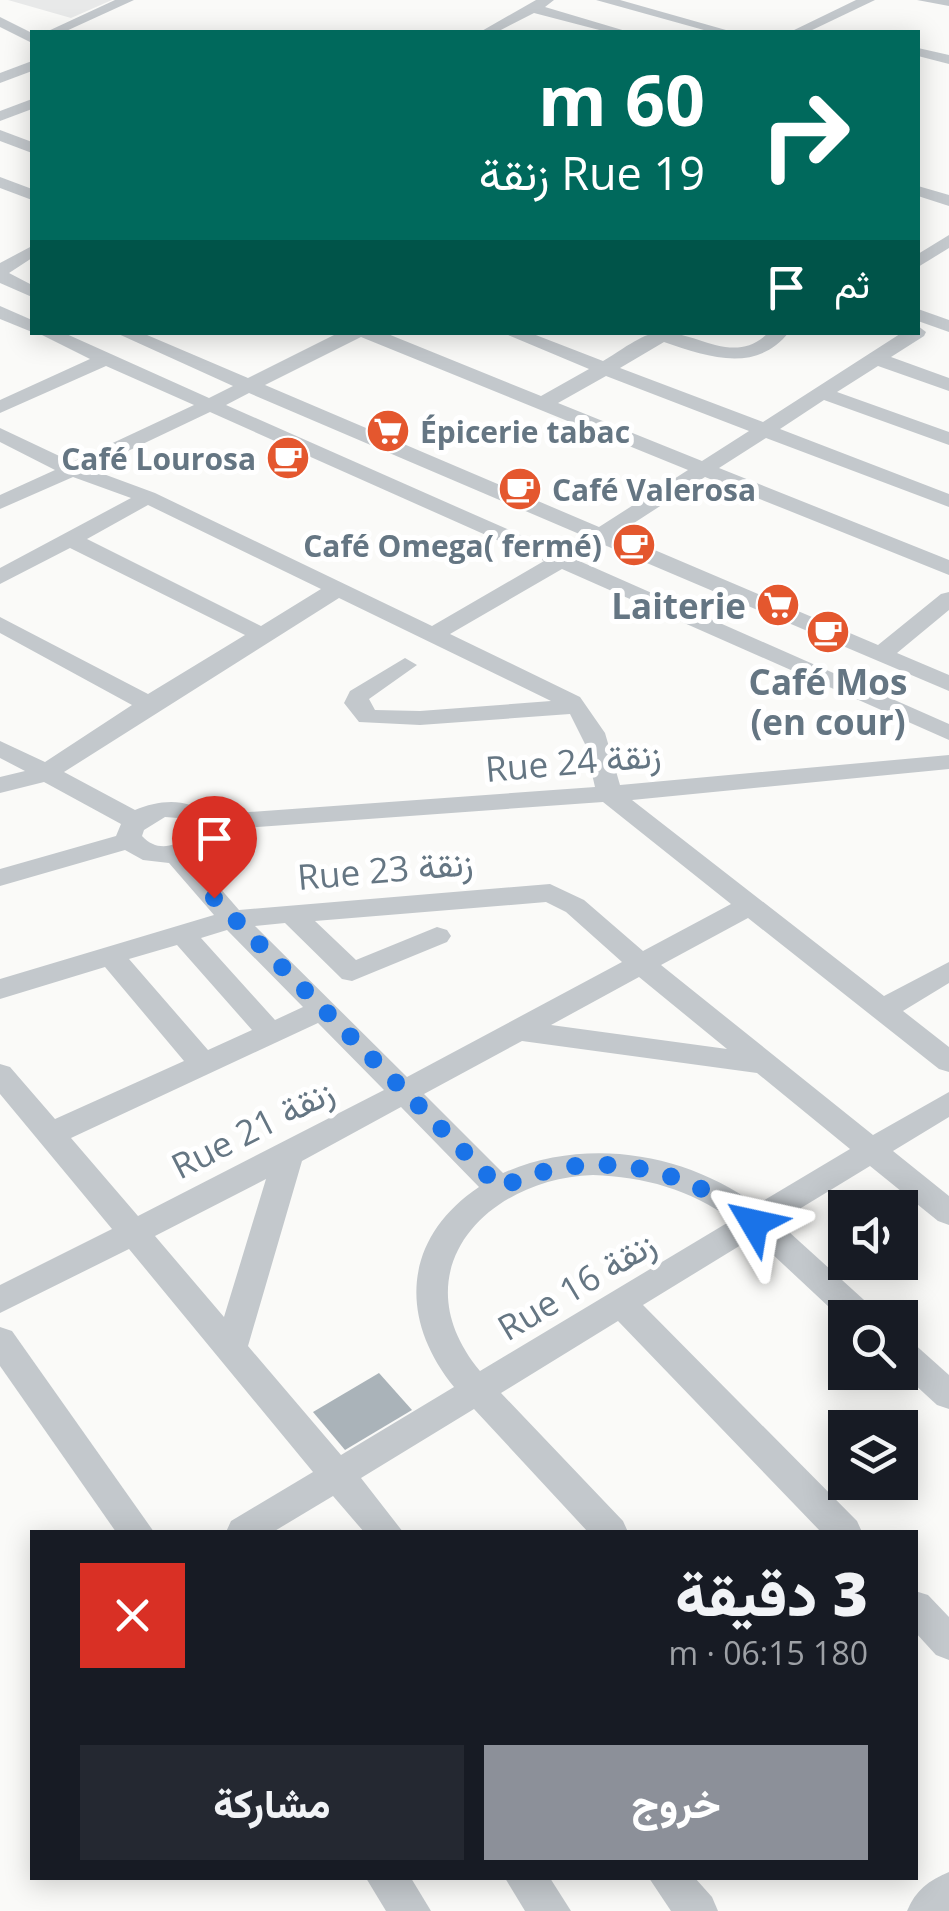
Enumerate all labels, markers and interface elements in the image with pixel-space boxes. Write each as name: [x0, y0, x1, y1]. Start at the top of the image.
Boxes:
text: 60 m: [538, 51, 705, 147]
icon: right: [740, 70, 870, 200]
text: Rue 19 زنقة: [479, 142, 705, 203]
text: ثم: [834, 257, 870, 309]
icon: arrive: [759, 260, 814, 315]
supermarket icon: Épicerie tabac: [365, 408, 411, 454]
place label: Épicerie tabac: [420, 411, 630, 452]
cafe icon: Café Lourosa: [265, 435, 311, 481]
place label: Café Lourosa: [61, 438, 256, 479]
cafe icon: Café Valerosa: [497, 466, 543, 512]
place label: Café Valerosa: [552, 469, 756, 510]
cafe icon: Café Omega( fermé): [611, 522, 657, 568]
place label: Café Omega( fermé): [303, 525, 602, 566]
place label: Laiterie: [611, 582, 746, 629]
supermarket icon: Laiterie: [755, 582, 801, 628]
cafe icon: Café Mos (en cour): [805, 609, 851, 655]
place label: Café Mos (en cour): [749, 658, 907, 745]
street label: Rue 24 زنقة: [483, 730, 663, 792]
pin: [172, 796, 257, 899]
icon: arrive: [187, 811, 242, 866]
street label: Rue 23 زنقة: [295, 838, 475, 900]
street label: Rue 21 زنقة: [163, 1067, 341, 1189]
position arrow: [702, 1171, 806, 1275]
map controls: [828, 1190, 918, 1500]
button: sound: [828, 1190, 918, 1280]
street label: Rue 16 زنقة: [488, 1220, 664, 1350]
button: search: [828, 1300, 918, 1390]
button: layers: [828, 1410, 918, 1500]
text: 3 دقيقة: [675, 1552, 868, 1634]
button: close: [80, 1563, 185, 1668]
text: 180 m · 06:15: [669, 1631, 868, 1674]
button: مشاركة: [80, 1745, 464, 1860]
button: خروج: [484, 1745, 868, 1860]

